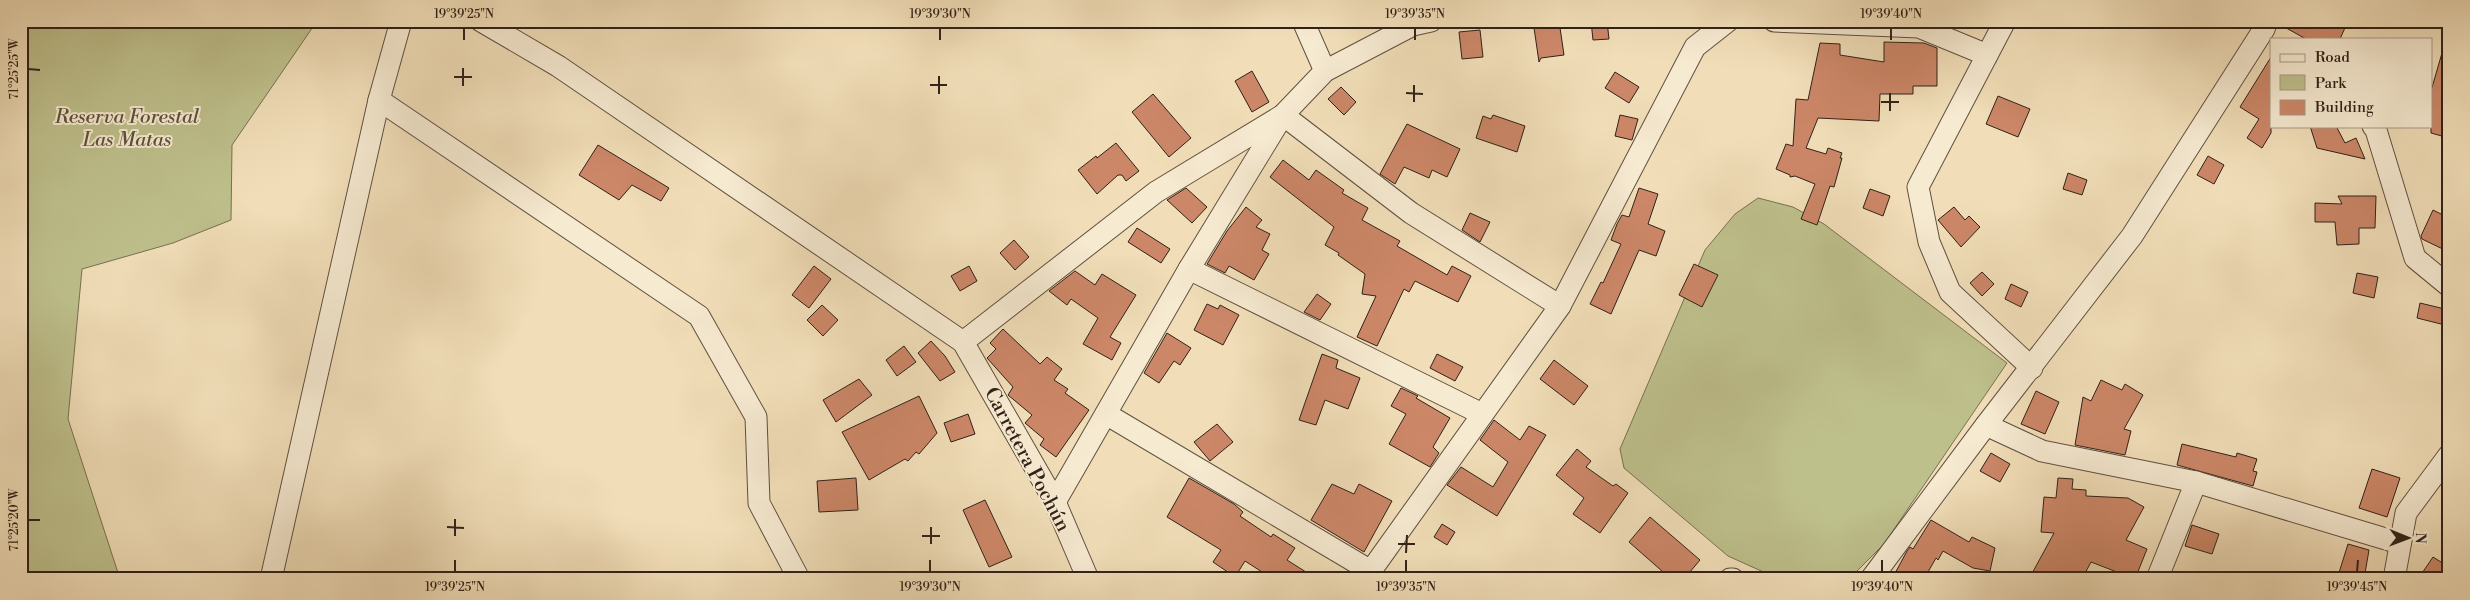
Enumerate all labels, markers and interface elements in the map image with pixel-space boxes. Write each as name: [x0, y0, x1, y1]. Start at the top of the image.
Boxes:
text: 19°39'25"N: [434, 7, 494, 22]
text: 19°39'30"N: [909, 7, 971, 22]
text: 19°39'35"N: [1385, 7, 1445, 22]
text: 19°39'40"N: [1860, 7, 1922, 22]
text: 71°25'25"W: [7, 37, 22, 100]
legend: [2270, 38, 2432, 128]
text: Road: [2315, 48, 2350, 67]
text: Park: [2315, 74, 2347, 93]
text: Building: [2314, 98, 2374, 117]
park label: Reserva Forestal Las Matas: [54, 105, 200, 153]
street label: Carretera Pochún: [978, 383, 1075, 536]
text: 71°25'20"W: [7, 488, 22, 551]
north arrow: [2382, 512, 2432, 562]
text: N: [2411, 533, 2429, 544]
text: 19°39'25"N: [425, 580, 485, 595]
text: 19°39'30"N: [899, 580, 961, 595]
text: 19°39'35"N: [1376, 580, 1436, 595]
text: 19°39'40"N: [1851, 580, 1913, 595]
text: 19°39'45"N: [2327, 580, 2387, 595]

